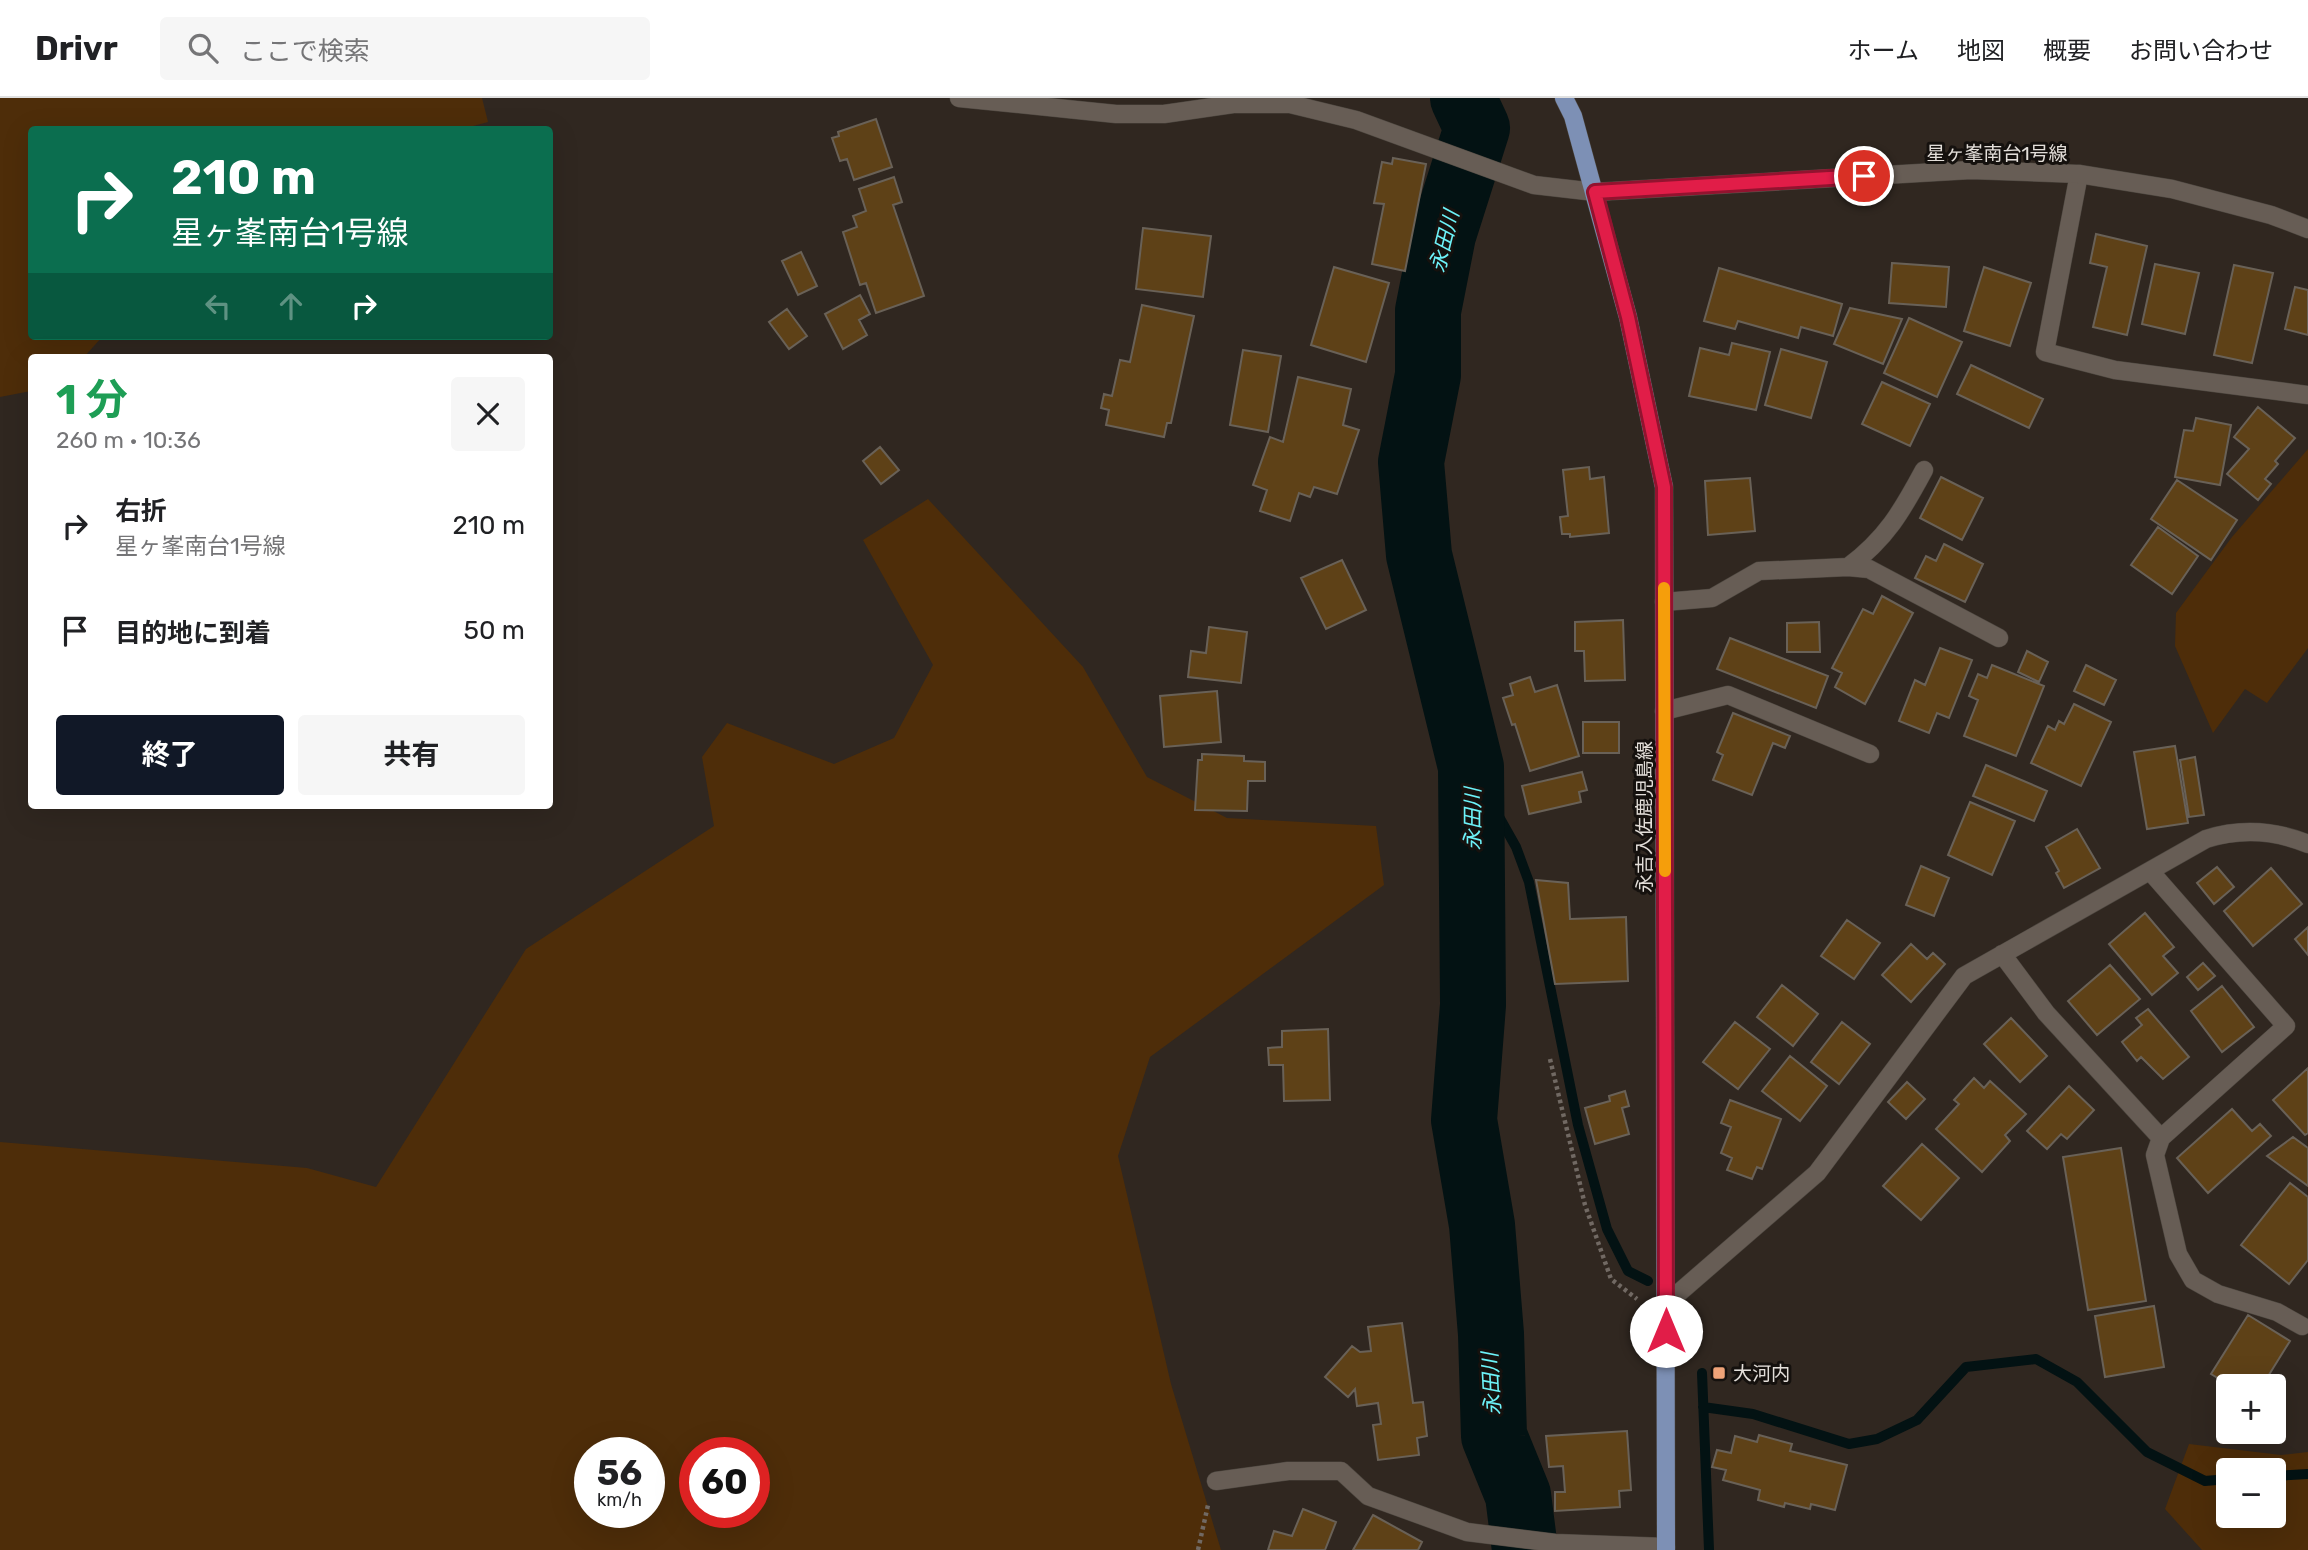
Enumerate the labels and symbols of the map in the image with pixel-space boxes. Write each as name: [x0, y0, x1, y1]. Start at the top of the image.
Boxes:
street label: 星ヶ峯南台1号線: [1926, 142, 2068, 165]
pin: [1834, 146, 1894, 206]
water label: 永田川: [1424, 205, 1464, 275]
street label: 永吉入佐鹿児島線: [1633, 741, 1656, 893]
water label: 永田川: [1460, 786, 1485, 851]
position arrow: [1629, 1294, 1703, 1368]
water label: 永田川: [1477, 1350, 1505, 1416]
place label: 大河内: [1733, 1362, 1790, 1385]
marker: 大河内: [1711, 1365, 1727, 1381]
speed limit sign: 60: [679, 1437, 770, 1528]

